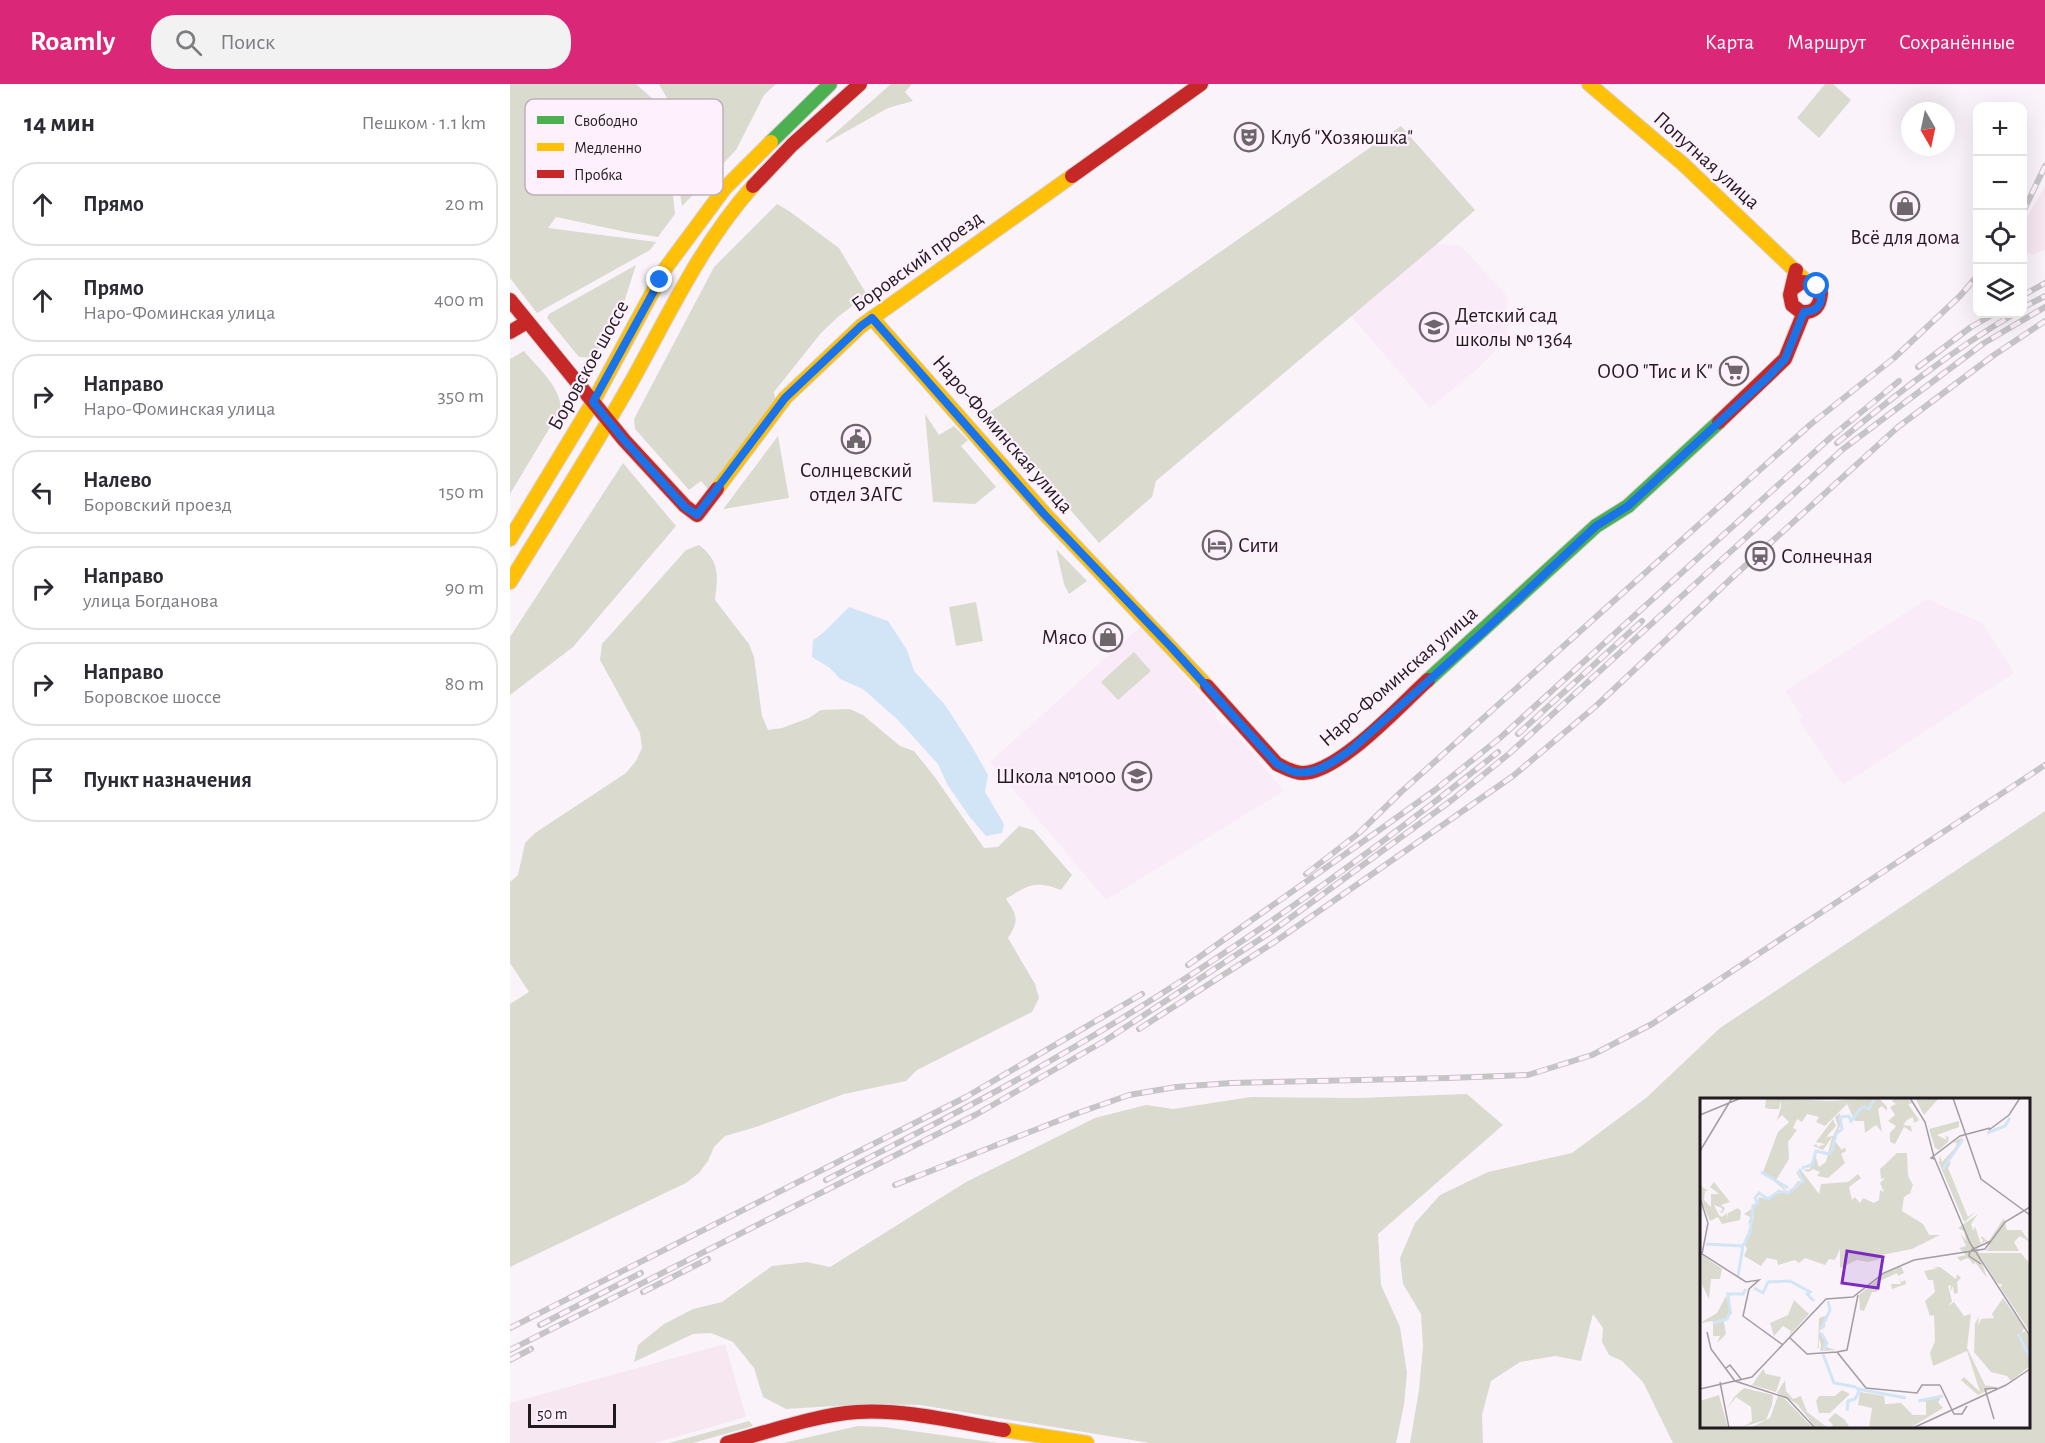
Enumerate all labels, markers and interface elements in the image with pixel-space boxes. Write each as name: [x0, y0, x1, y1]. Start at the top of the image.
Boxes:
search box: [151, 15, 571, 69]
icon: search: [172, 26, 205, 59]
text: Roamly: [30, 28, 115, 56]
text: Поиск: [220, 31, 275, 53]
text: Карта: [1705, 32, 1754, 53]
text: Маршрут: [1787, 32, 1866, 53]
text: Сохранённые: [1899, 32, 2015, 53]
legend: [525, 99, 723, 195]
north arrow: [1901, 102, 1955, 156]
map controls: [1973, 102, 2027, 318]
button: +: [1973, 102, 2027, 156]
street label: Попутная улица: [1650, 108, 1764, 213]
text: 14 мин: [24, 110, 95, 136]
text: Пешком · 1.1 km: [361, 113, 486, 133]
text: Свободно: [574, 113, 638, 129]
theatre icon: Клуб "Хозяюшка": [1233, 121, 1265, 153]
place label: Клуб "Хозяюшка": [1270, 127, 1413, 148]
text: Медленно: [574, 140, 642, 156]
button: −: [1973, 156, 2027, 210]
text: Пробка: [574, 167, 623, 183]
icon: ahead: [26, 188, 59, 221]
shop icon: Всё для дома: [1889, 190, 1921, 222]
text: Прямо: [83, 193, 144, 215]
text: 20 m: [445, 194, 484, 214]
street label: Боровский проезд: [848, 207, 987, 316]
button: locate: [1973, 210, 2027, 264]
place label: Всё для дома: [1850, 227, 1960, 248]
button: layers: [1973, 264, 2027, 318]
route end: [646, 266, 672, 292]
route start: [1803, 272, 1829, 298]
text: Прямо: [83, 277, 144, 299]
icon: ahead: [26, 284, 59, 317]
text: 400 m: [434, 290, 484, 310]
street label: Боровское шоссе: [544, 297, 633, 434]
text: Наро-Фоминская улица: [83, 303, 275, 323]
place label: Детский сад школы № 1364: [1455, 305, 1573, 350]
school or university icon: Детский сад школы № 1364: [1418, 311, 1450, 343]
street label: Наро-Фоминская улица: [928, 351, 1077, 518]
supermarket icon: ООО "Тис и К": [1718, 355, 1750, 387]
place label: ООО "Тис и К": [1597, 361, 1713, 382]
text: Направо: [83, 373, 164, 395]
icon: right: [26, 380, 59, 413]
text: 350 m: [438, 386, 484, 406]
text: Наро-Фоминская улица: [83, 399, 275, 419]
public building icon: Солнцевский отдел ЗАГС: [840, 423, 872, 455]
place label: Солнцевский отдел ЗАГС: [800, 460, 912, 505]
text: Налево: [83, 469, 152, 491]
icon: left: [26, 476, 59, 509]
text: 150 m: [439, 482, 484, 502]
text: Боровский проезд: [83, 495, 232, 515]
hotel icon: Сити: [1201, 529, 1233, 561]
place label: Сити: [1238, 535, 1279, 556]
station icon: Солнечная: [1744, 540, 1776, 572]
place label: Солнечная: [1781, 546, 1873, 567]
text: Направо: [83, 565, 164, 587]
icon: right: [26, 572, 59, 605]
text: 90 m: [445, 578, 484, 598]
text: улица Богданова: [83, 591, 218, 611]
street label: Наро-Фоминская улица: [1315, 602, 1482, 751]
shop icon: Мясо: [1092, 621, 1124, 653]
place label: Мясо: [1042, 627, 1087, 648]
text: Направо: [83, 661, 164, 683]
icon: right: [26, 668, 59, 701]
text: 80 m: [445, 674, 484, 694]
text: Боровское шоссе: [83, 687, 221, 707]
school or university icon: Школа №1000: [1121, 760, 1153, 792]
icon: arrive: [26, 764, 59, 797]
place label: Школа №1000: [996, 766, 1116, 787]
text: Пункт назначения: [83, 769, 252, 791]
inset map: [1700, 1098, 2030, 1428]
scale bar: [528, 1401, 616, 1428]
text: 50 m: [537, 1406, 568, 1422]

